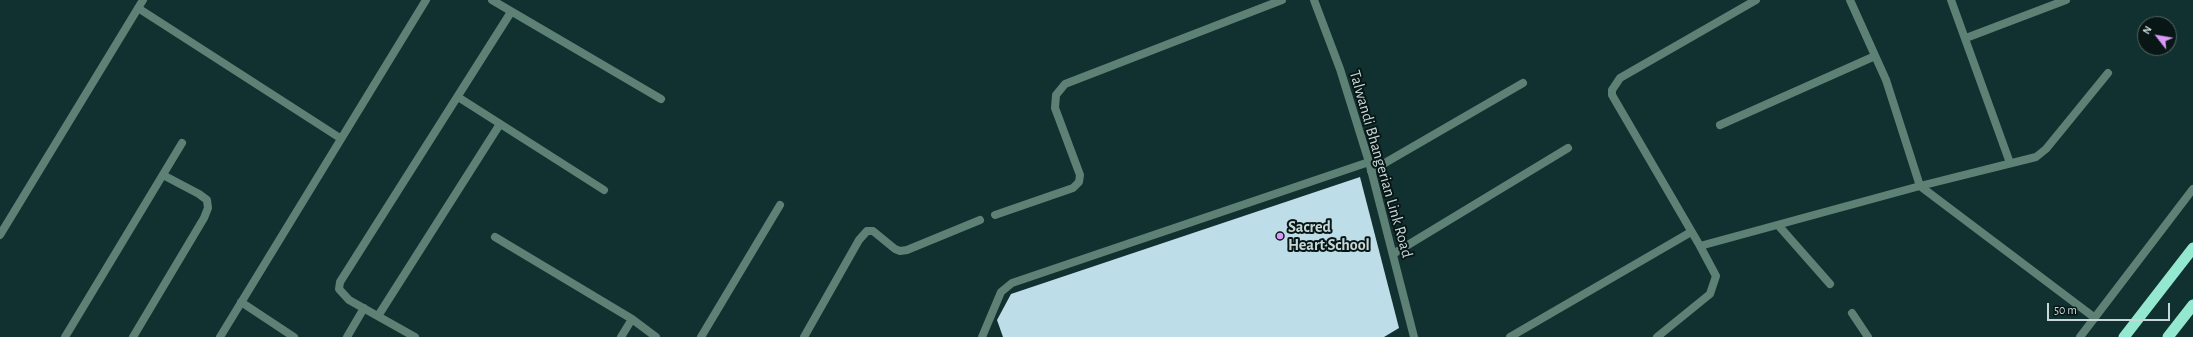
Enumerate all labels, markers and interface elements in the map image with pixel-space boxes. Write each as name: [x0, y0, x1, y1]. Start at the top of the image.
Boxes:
north arrow: [2137, 16, 2177, 56]
text: N: [2140, 24, 2154, 36]
street label: Talwandi Bhangerian Link Road: [1345, 68, 1417, 260]
place label: Sacred Heart School: [1288, 217, 1370, 255]
marker: Sacred Heart School: [1275, 231, 1285, 241]
scale bar: [2049, 295, 2172, 321]
text: 50 m: [2054, 304, 2077, 316]

